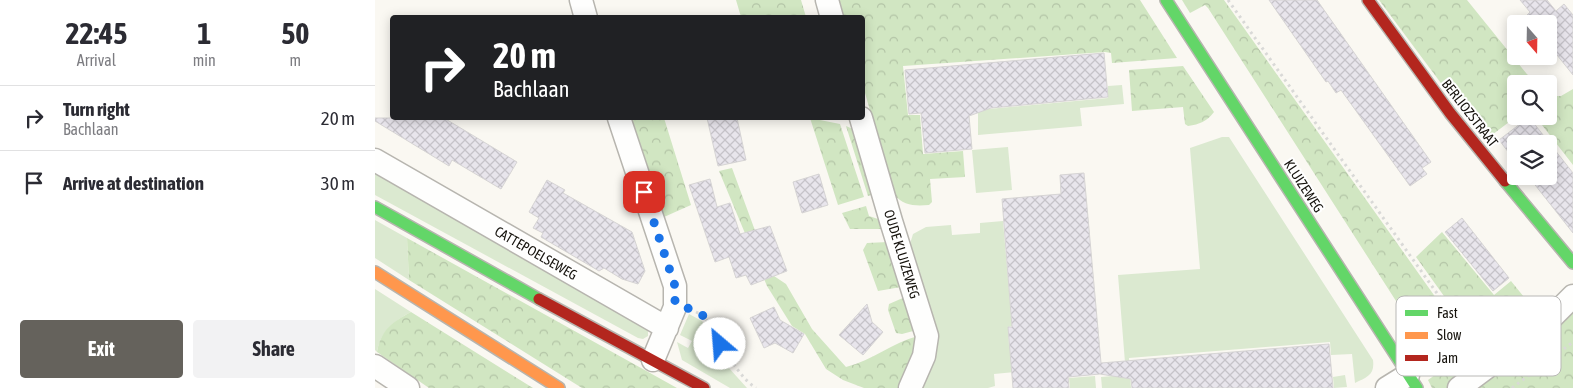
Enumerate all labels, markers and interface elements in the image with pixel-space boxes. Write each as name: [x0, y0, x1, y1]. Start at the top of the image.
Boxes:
north arrow: [1507, 15, 1557, 65]
map controls: [1507, 15, 1557, 185]
text: 22:45: [66, 16, 127, 50]
text: 1: [197, 16, 211, 50]
text: 50: [281, 16, 309, 50]
icon: right: [410, 35, 475, 100]
text: 20 m: [493, 35, 556, 75]
text: Arrival: [77, 51, 116, 69]
text: min: [193, 51, 216, 69]
text: m: [290, 51, 301, 69]
button: search: [1507, 75, 1557, 125]
text: Bachlaan: [493, 76, 569, 102]
street label: BERLIOZSTRAAT: [1439, 76, 1501, 150]
text: Turn right: [63, 98, 130, 120]
icon: right: [20, 104, 48, 132]
text: 20 m: [321, 107, 355, 129]
text: Bachlaan: [63, 120, 119, 138]
button: layers: [1507, 135, 1557, 185]
street label: KLUIZEWEG: [1281, 157, 1327, 215]
icon: arrive: [20, 169, 48, 197]
pin: [623, 171, 665, 213]
text: Arrive at destination: [63, 172, 204, 194]
text: 30 m: [321, 172, 355, 194]
icon: arrive: [630, 178, 658, 206]
street label: OUDE KLUIZEWEG: [881, 208, 923, 300]
street label: CATTEPOELSEWEG: [492, 223, 580, 283]
legend: [1396, 296, 1561, 376]
text: Fast: [1437, 305, 1458, 321]
position arrow: [693, 317, 745, 369]
button: Exit: [20, 320, 183, 378]
button: Share: [193, 320, 355, 378]
text: Slow: [1437, 327, 1462, 343]
text: Jam: [1437, 350, 1458, 366]

